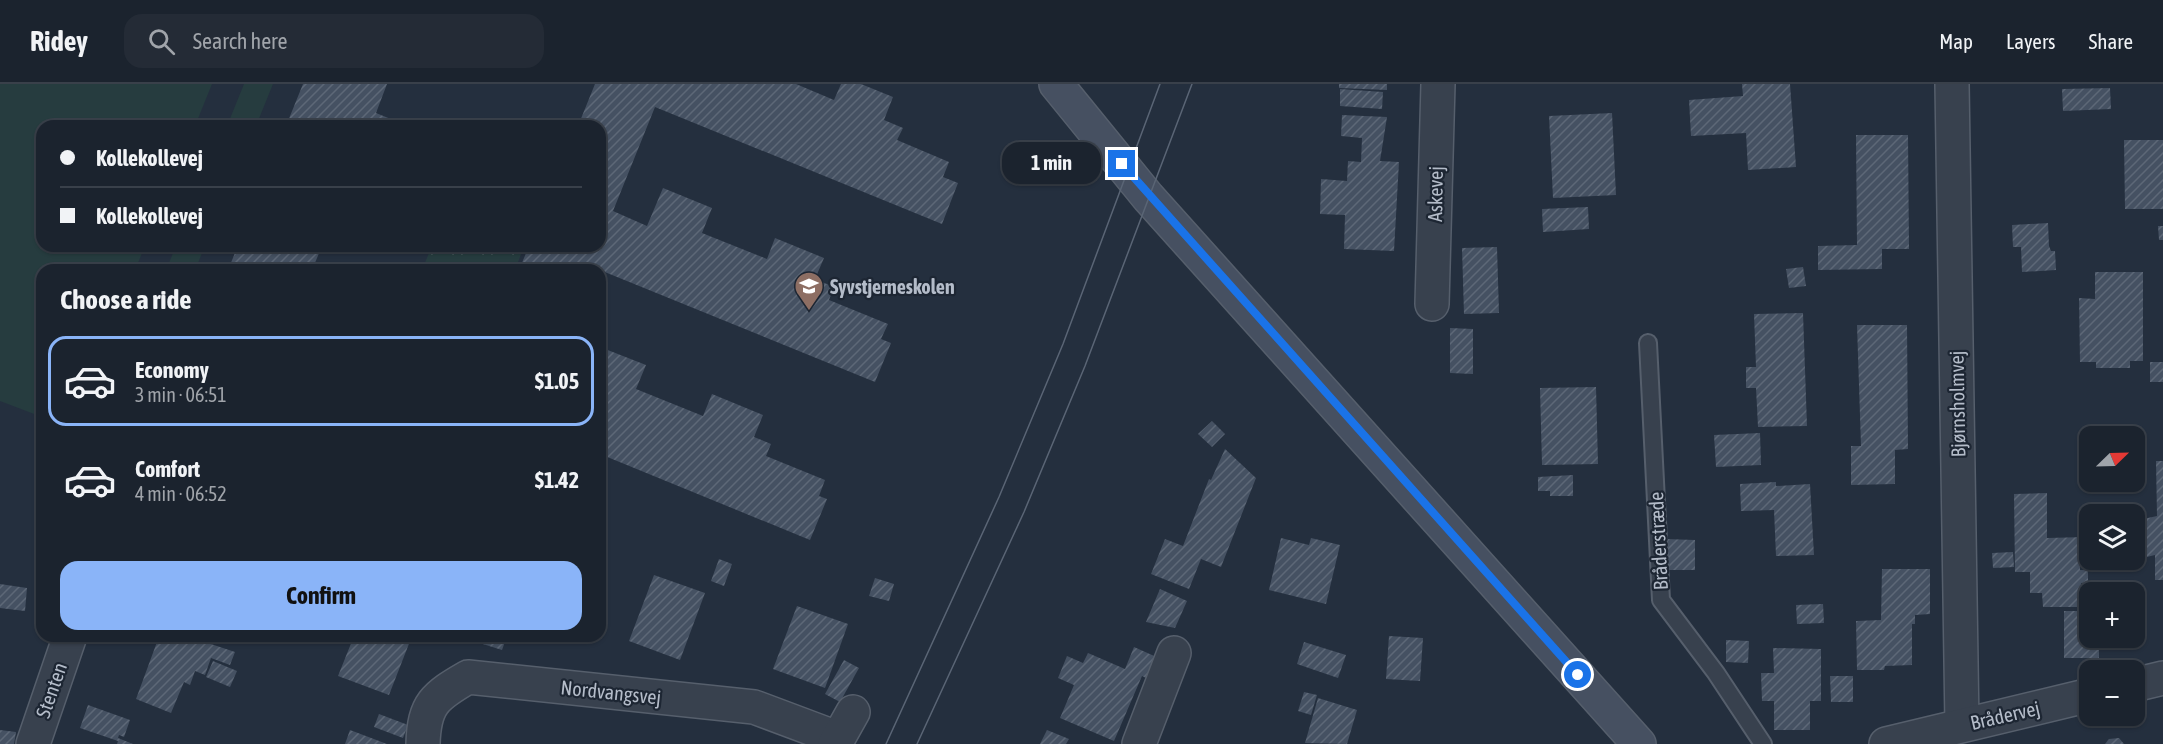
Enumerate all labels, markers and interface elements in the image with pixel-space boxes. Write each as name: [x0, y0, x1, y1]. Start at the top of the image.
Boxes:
search box: [124, 14, 544, 68]
text: Ridey: [30, 25, 88, 57]
icon: search: [145, 25, 178, 58]
text: Search here: [193, 28, 288, 54]
text: Map: [1939, 29, 1973, 53]
text: Layers: [2006, 29, 2056, 53]
text: Share: [2089, 29, 2133, 53]
callout: 1 min: [1002, 143, 1101, 185]
text: Kollekollevej: [96, 145, 203, 171]
route end: [1108, 150, 1135, 177]
text: 1 min: [1031, 151, 1072, 174]
street label: Askevej: [1423, 166, 1447, 222]
text: Kollekollevej: [96, 203, 203, 229]
school or university icon: Syvstjerneskolen: [793, 270, 825, 312]
place label: Syvstjerneskolen: [830, 275, 955, 298]
text: Choose a ride: [60, 284, 192, 315]
street label: Bjørnsholmvej: [1945, 350, 1969, 458]
icon: car: [63, 354, 117, 408]
text: Economy: [135, 357, 209, 383]
text: $1.05: [535, 368, 579, 394]
text: 3 min · 06:51: [135, 383, 227, 406]
north arrow: [2079, 426, 2145, 492]
map controls: [2079, 426, 2145, 726]
icon: car: [63, 453, 117, 507]
text: Comfort: [135, 456, 200, 482]
text: $1.42: [535, 467, 579, 493]
text: 4 min · 06:52: [135, 482, 227, 505]
street label: Bråderstræde: [1644, 491, 1672, 591]
button: layers: [2079, 504, 2145, 570]
button: Confirm: [60, 561, 582, 630]
button: +: [2079, 582, 2145, 648]
street label: Stenten: [31, 659, 71, 721]
button: −: [2079, 660, 2145, 726]
route start: [1564, 661, 1591, 688]
street label: Nordvangsvej: [560, 675, 662, 709]
street label: Brådervej: [1968, 696, 2042, 734]

